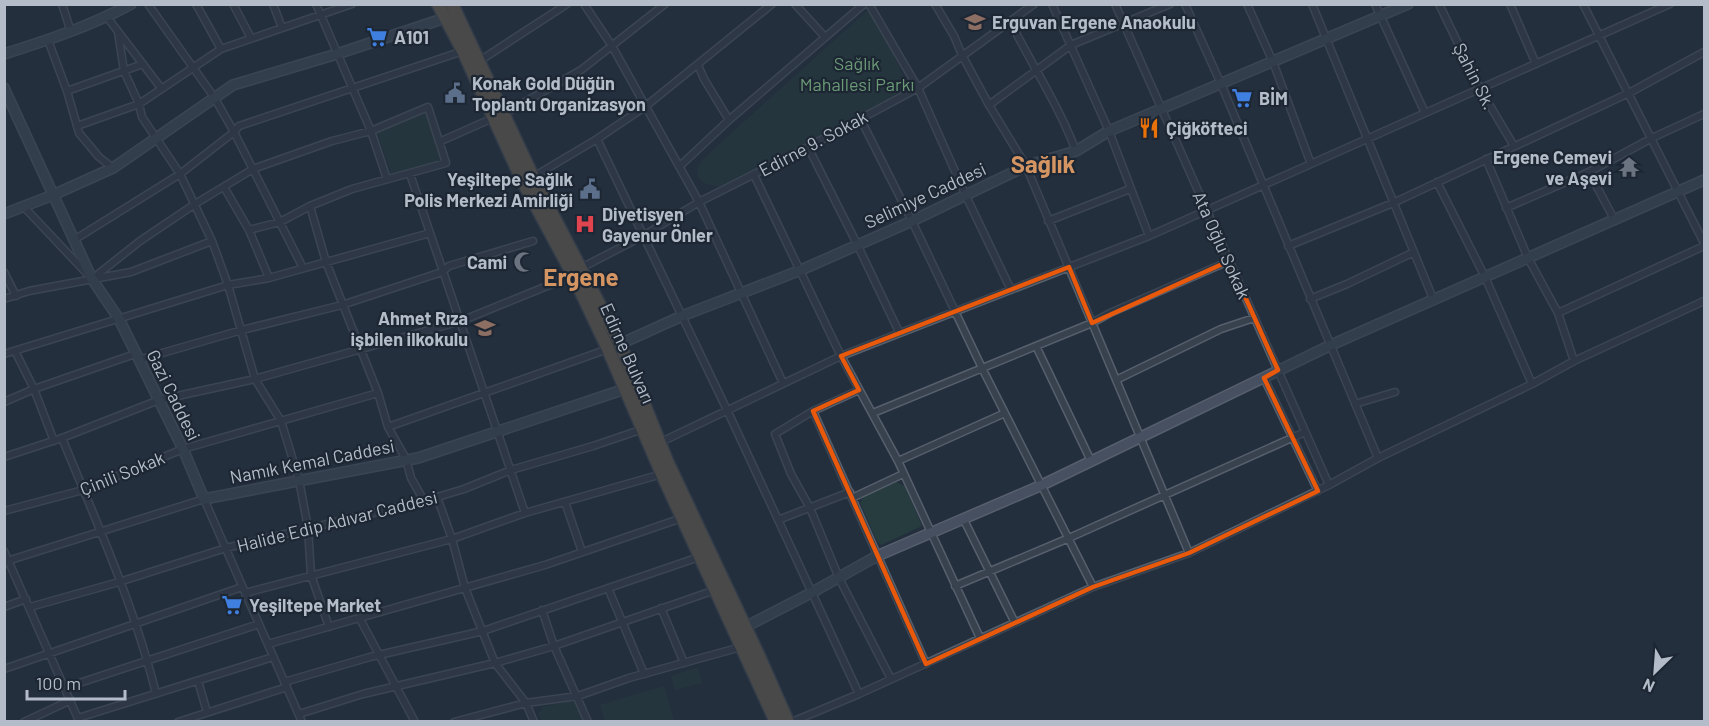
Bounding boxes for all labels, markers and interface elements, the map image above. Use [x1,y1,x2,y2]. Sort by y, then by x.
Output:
school or university icon: Erguvan Ergene Anaokulu [963,10,987,34]
place label: Erguvan Ergene Anaokulu [992,11,1196,33]
supermarket icon: A101 [365,25,389,49]
place label: A101 [394,26,429,48]
street label: Şahin Sk. [1449,39,1501,113]
park label: Sağlık Mahallesi Parkı [800,52,914,95]
place label: Konak Gold Düğün Toplantı Organizasyon [472,72,646,115]
public building icon: Konak Gold Düğün Toplantı Organizasyon [443,81,467,105]
supermarket icon: BİM [1230,86,1254,110]
place label: BİM [1259,87,1288,109]
street label: Edirne 9. Sokak [755,105,871,181]
restaurant icon: Çiğköfteci [1137,116,1161,140]
place label: Çiğköfteci [1166,117,1248,139]
place label: Ergene Cemevi ve Aşevi [1493,146,1612,189]
district label: Sağlık [1011,149,1075,178]
temple icon: Ergene Cemevi ve Aşevi [1617,155,1641,179]
street label: Selimiye Caddesi [861,157,989,233]
place label: Yeşiltepe Sağlık Polis Merkezi Amirliği [404,168,573,211]
public building icon: Yeşiltepe Sağlık Polis Merkezi Amirliği [578,177,602,201]
street label: Ata Oğlu Sokak [1188,188,1256,302]
place label: Diyetisyen Gayenur Önler [602,203,713,246]
hospital icon: Diyetisyen Gayenur Önler [573,212,597,236]
mosque icon: Cami [512,250,536,274]
place label: Cami [467,251,507,273]
district label: Ergene [543,262,619,291]
street label: Edirne Bulvarı [596,299,660,407]
place label: Ahmet Rıza işbilen ilkokulu [350,307,468,350]
school or university icon: Ahmet Rıza işbilen ilkokulu [473,316,497,340]
street label: Gazi Caddesi [142,346,206,444]
street label: Namık Kemal Caddesi [228,434,396,488]
street label: Çinili Sokak [76,446,168,500]
street label: Halide Edip Adıvar Caddesi [234,485,440,557]
supermarket icon: Yeşiltepe Market [220,593,244,617]
place label: Yeşiltepe Market [249,594,381,616]
north arrow [1625,642,1685,702]
scale bar [27,663,124,701]
text: 100 m [36,672,81,694]
text: N [1640,675,1657,697]

